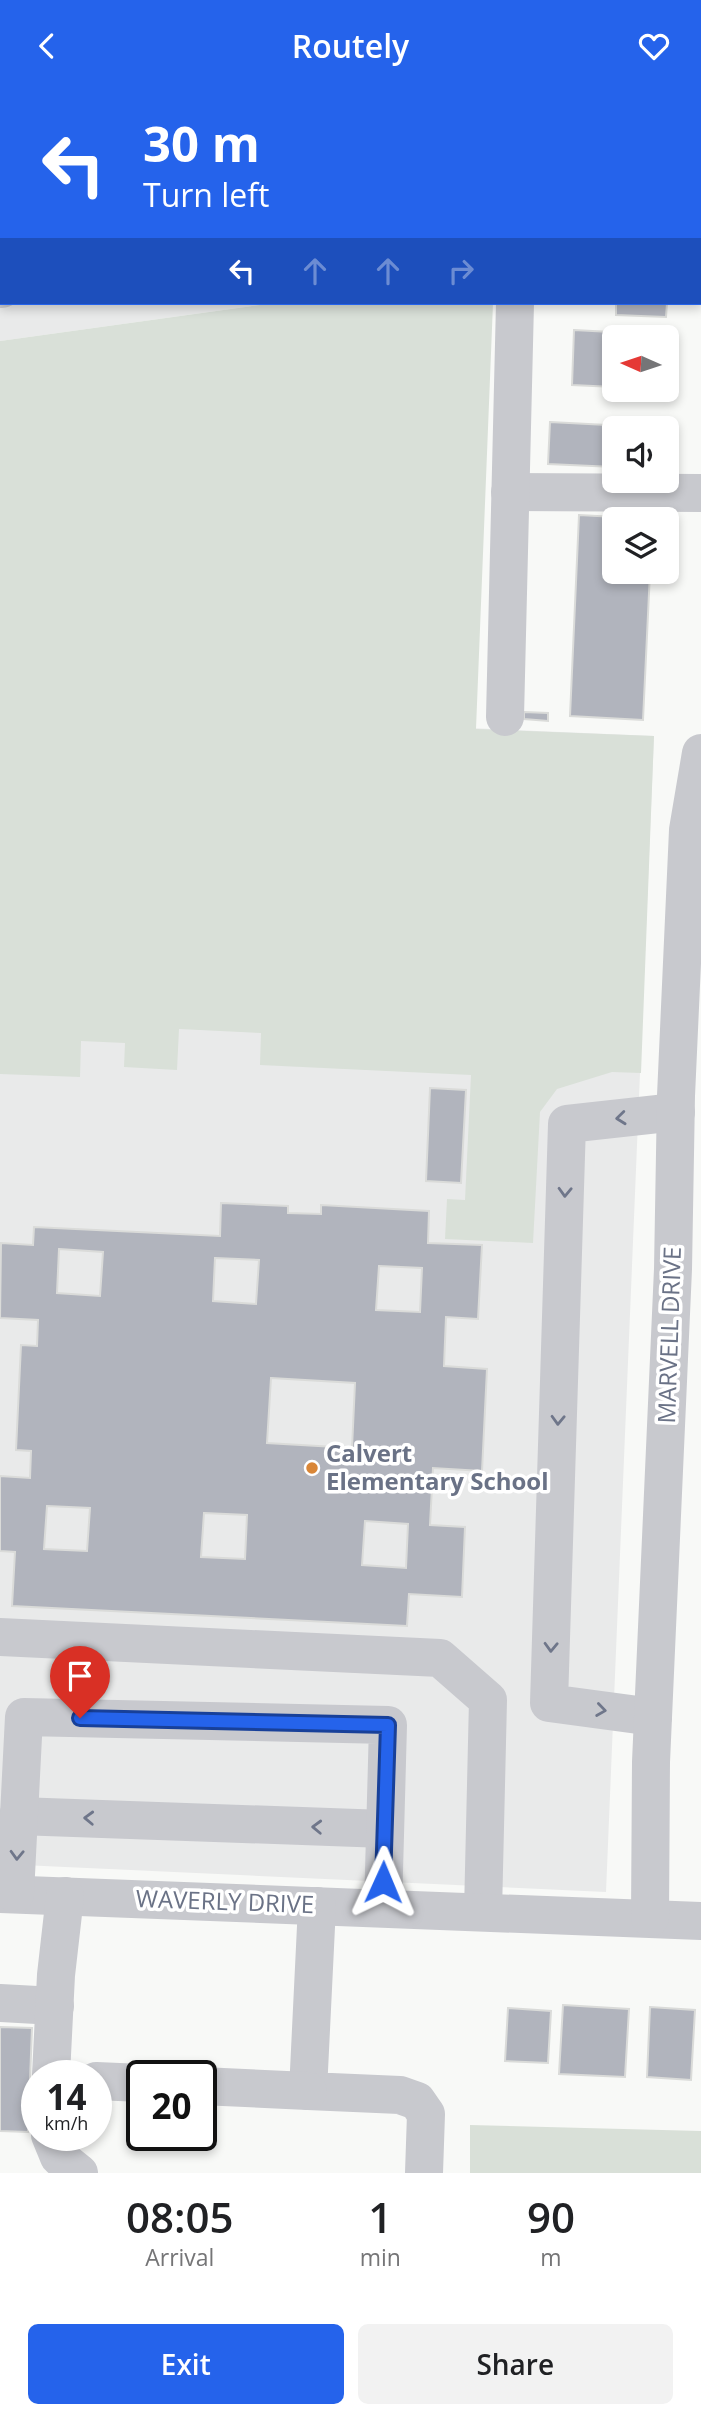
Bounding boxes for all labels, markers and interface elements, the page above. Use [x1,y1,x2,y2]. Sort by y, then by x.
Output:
text: Routely [292,24,409,67]
icon: back [28,27,66,65]
icon: heart [635,27,673,65]
text: 30 m [143,110,260,176]
icon: left [28,119,119,210]
text: Turn left [143,173,269,216]
icon: left [223,252,261,290]
icon: ahead [296,252,334,290]
icon: ahead [369,252,407,290]
icon: right [442,252,480,290]
north arrow [602,325,679,403]
map controls [602,325,679,584]
button: sound [602,416,679,493]
button: layers [602,507,679,584]
one-way arrow [616,1111,627,1126]
one-way arrow [557,1188,573,1198]
street label: MARVELL DRIVE [649,1246,688,1424]
one-way arrow [550,1415,566,1426]
place label: Calvert Elementary School [326,1436,549,1497]
marker: Calvert Elementary School [304,1460,320,1476]
one-way arrow [543,1642,559,1653]
pin [50,1646,110,1718]
icon: arrive [61,1657,99,1695]
one-way arrow [595,1702,607,1717]
one-way arrow [83,1811,94,1826]
one-way arrow [311,1819,322,1834]
position arrow [346,1845,420,1919]
one-way arrow [10,1850,25,1861]
street label: WAVERLY DRIVE [135,1881,315,1920]
speed limit sign: 20 [126,2060,217,2151]
text: 14 [46,2073,87,2120]
text: km/h [45,2111,88,2135]
text: 08:05 [126,2188,234,2245]
text: 1 [368,2188,392,2245]
text: 90 [527,2188,575,2245]
text: Arrival [145,2241,214,2273]
text: min [360,2241,401,2273]
text: m [540,2241,562,2273]
button: Exit [28,2324,344,2404]
button: Share [358,2324,673,2404]

